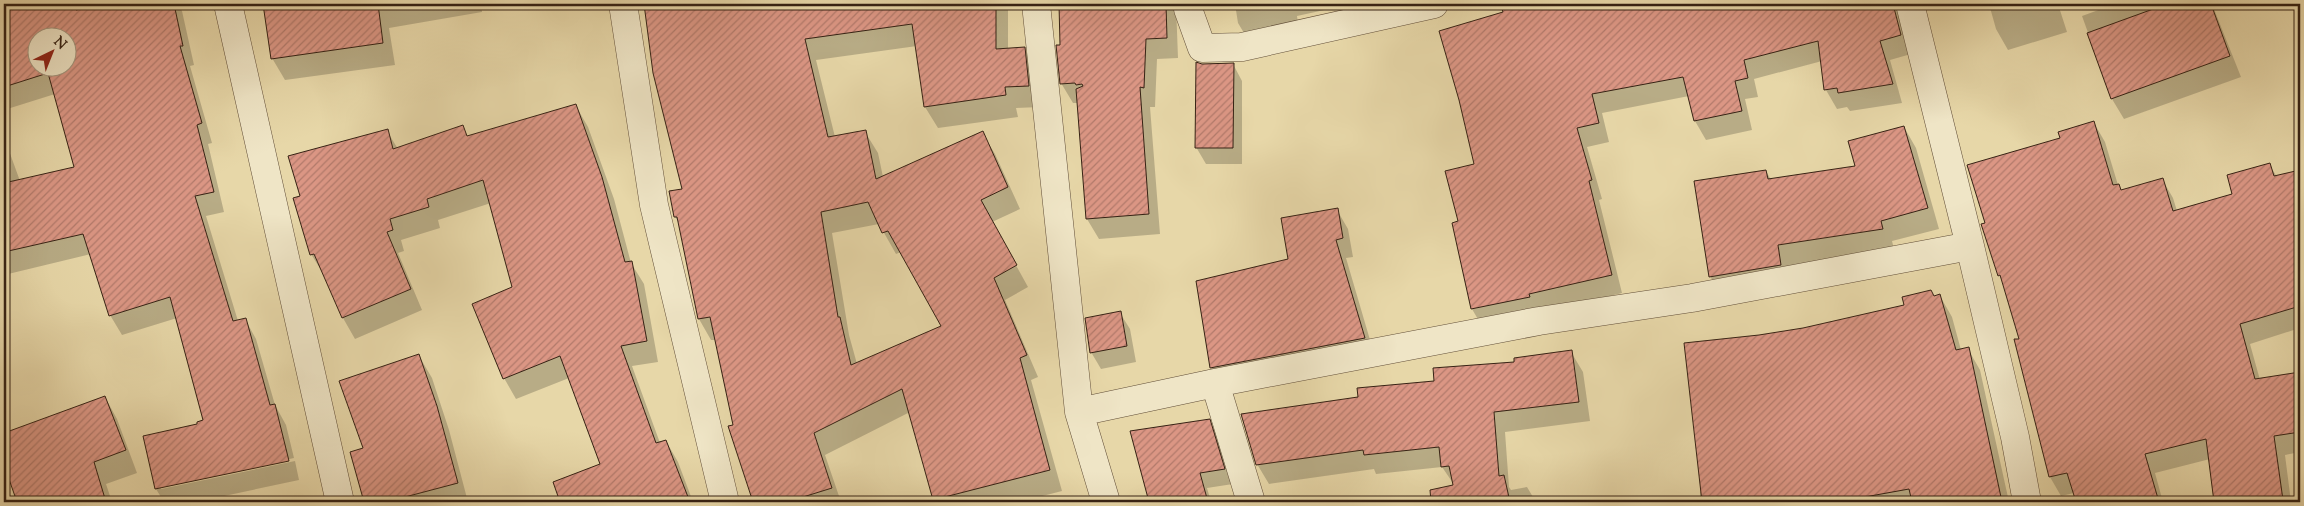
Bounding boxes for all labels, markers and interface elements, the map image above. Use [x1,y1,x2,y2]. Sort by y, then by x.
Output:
north arrow [28,28,78,78]
text: N [49,33,70,55]

